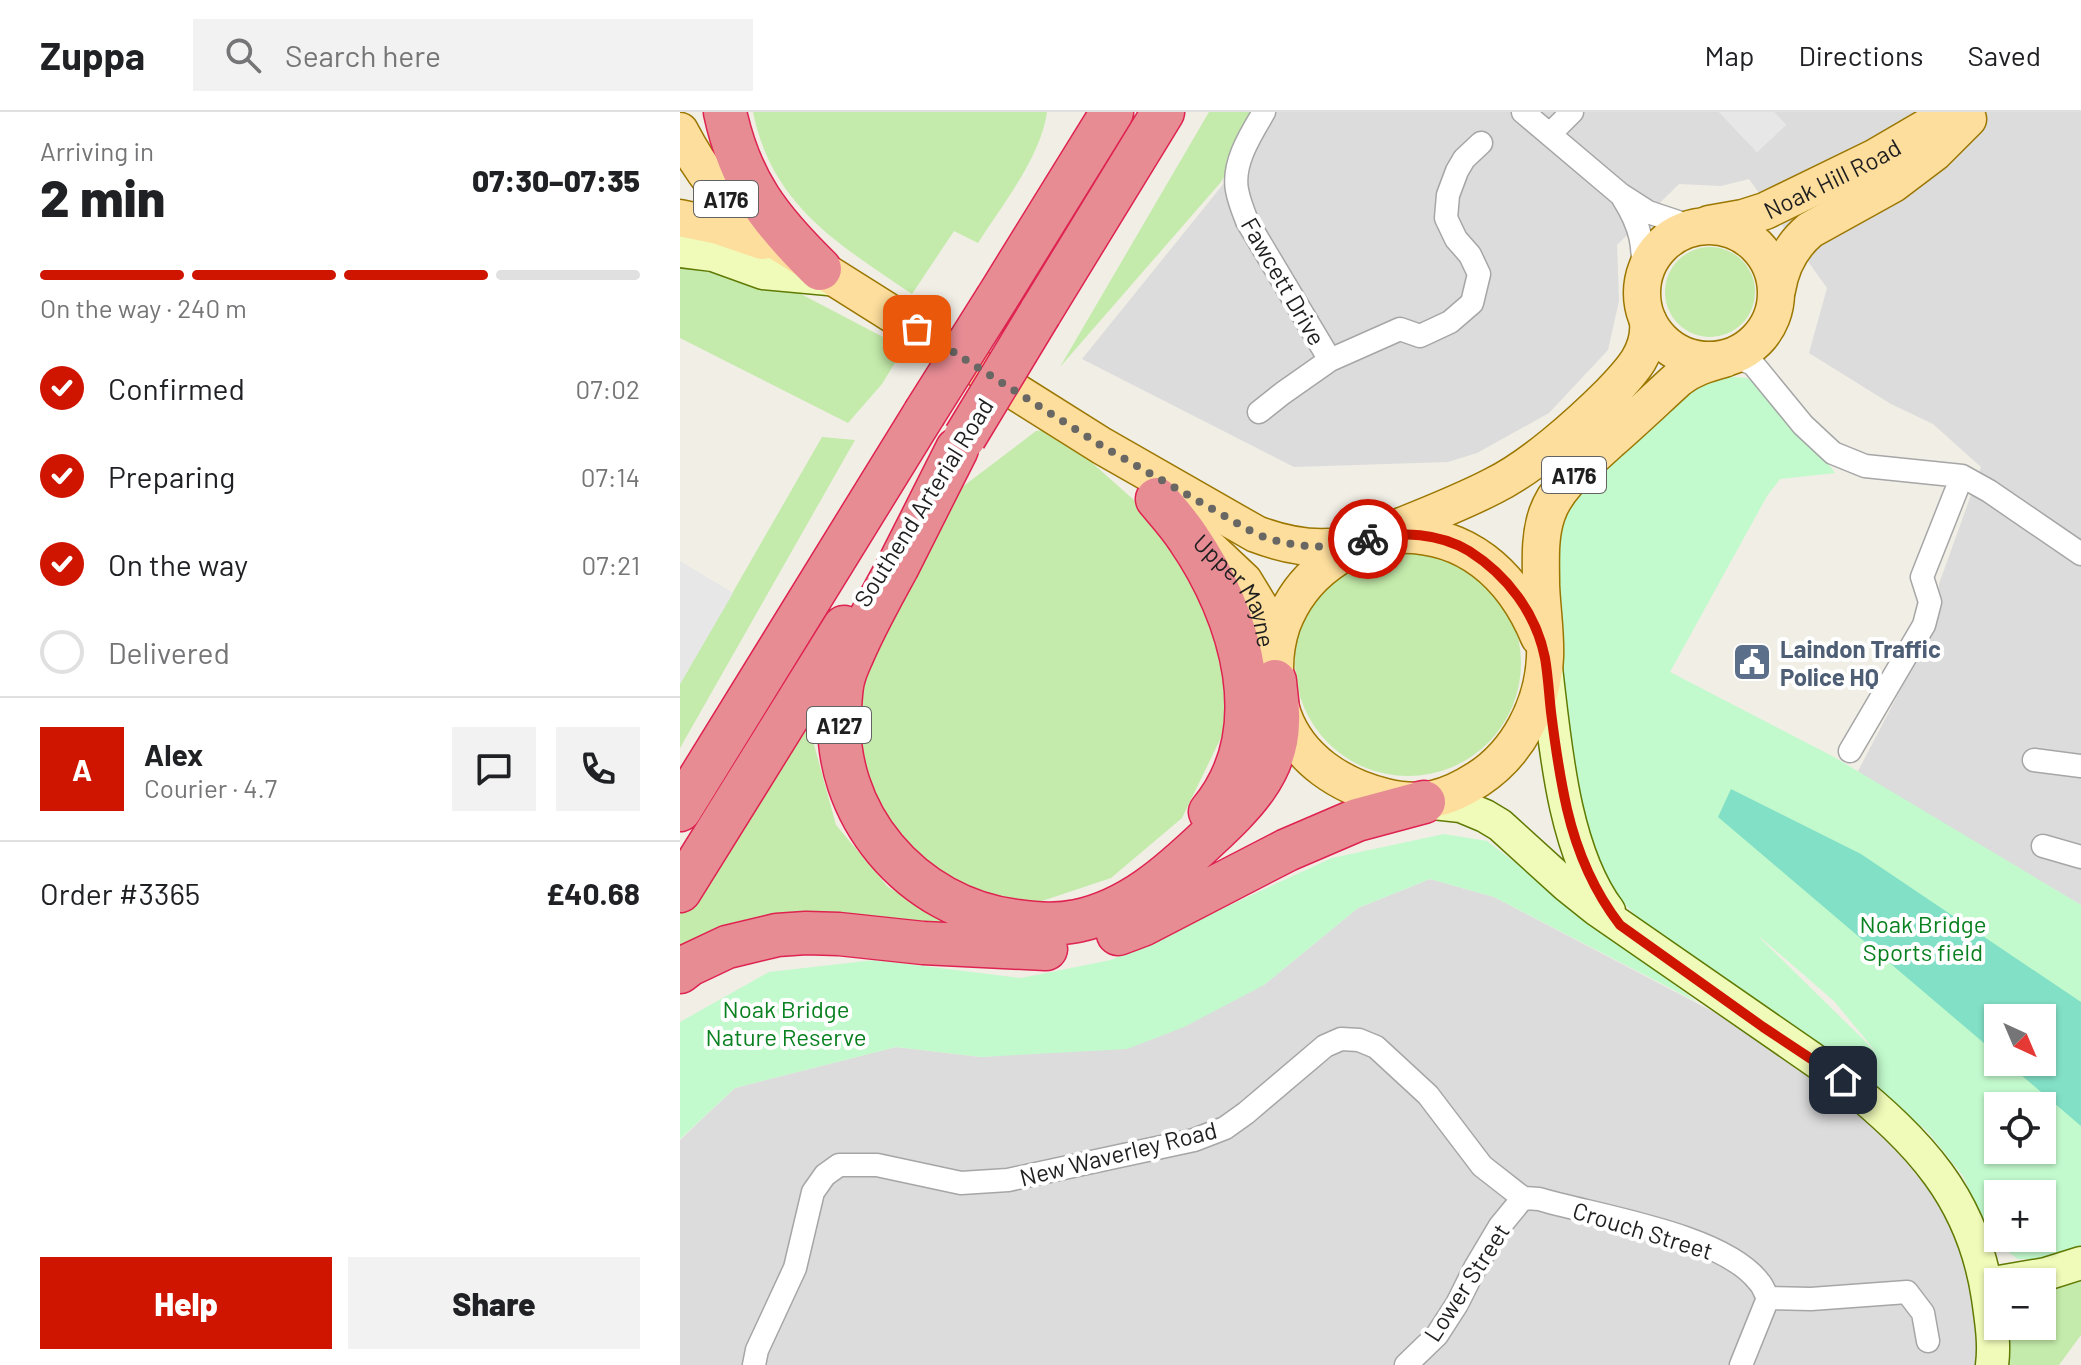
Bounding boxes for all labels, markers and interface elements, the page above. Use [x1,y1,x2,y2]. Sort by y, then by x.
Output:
search box [193,19,753,91]
text: Zuppa [40,32,145,78]
icon: search [221,33,265,77]
text: Search here [285,37,441,73]
text: Map [1705,38,1754,72]
text: Directions [1798,38,1924,72]
text: Saved [1968,38,2041,72]
street label: Noak Hill Road [1758,131,1905,224]
text: Arriving in [40,135,154,166]
text: 07:30–07:35 [472,162,640,198]
text: 2 min [40,165,165,227]
road number: A176 [694,181,758,217]
street label: Fawcett Drive [1236,212,1332,350]
text: On the way · 240 m [40,292,247,323]
pin [883,295,951,363]
icon: bag [895,307,939,351]
icon: check [40,366,84,410]
text: Confirmed [108,370,245,406]
text: 07:02 [576,373,640,404]
street label: Southend Arterial Road [847,392,999,612]
icon: check [40,454,84,498]
road number: A176 [1542,457,1606,493]
text: Preparing [108,458,235,494]
text: 07:14 [581,461,640,492]
courier [1328,499,1408,579]
icon: bike [1346,517,1390,561]
street label: Upper Mayne [1188,527,1282,649]
icon: check [40,542,84,586]
text: On the way [108,546,248,582]
text: 07:21 [582,549,640,580]
text: Delivered [108,634,230,670]
place label: Laindon Traffic Police HQ [1780,634,1941,691]
public building icon: Laindon Traffic Police HQ [1731,641,1773,683]
road number: A127 [807,707,871,743]
button: chat [452,727,536,811]
button: phone [556,727,640,811]
text: Alex [144,736,203,772]
text: A [72,751,92,787]
text: Courier · 4.7 [144,772,277,803]
text: Order #3365 [40,875,200,911]
text: £40.68 [546,875,640,911]
park label: Noak Bridge Sports field [1859,909,1987,966]
park label: Noak Bridge Nature Reserve [706,994,866,1051]
north arrow [1984,1004,2056,1076]
map controls [1984,1004,2056,1340]
pin [1809,1046,1877,1114]
icon: home [1821,1058,1865,1102]
button: locate [1984,1092,2056,1164]
street label: New Waverley Road [1016,1114,1220,1192]
button: + [1984,1180,2056,1252]
street label: Crouch Street [1569,1195,1717,1265]
street label: Lower Street [1417,1217,1515,1347]
button: Help [40,1257,332,1349]
button: Share [348,1257,640,1349]
button: − [1984,1268,2056,1340]

